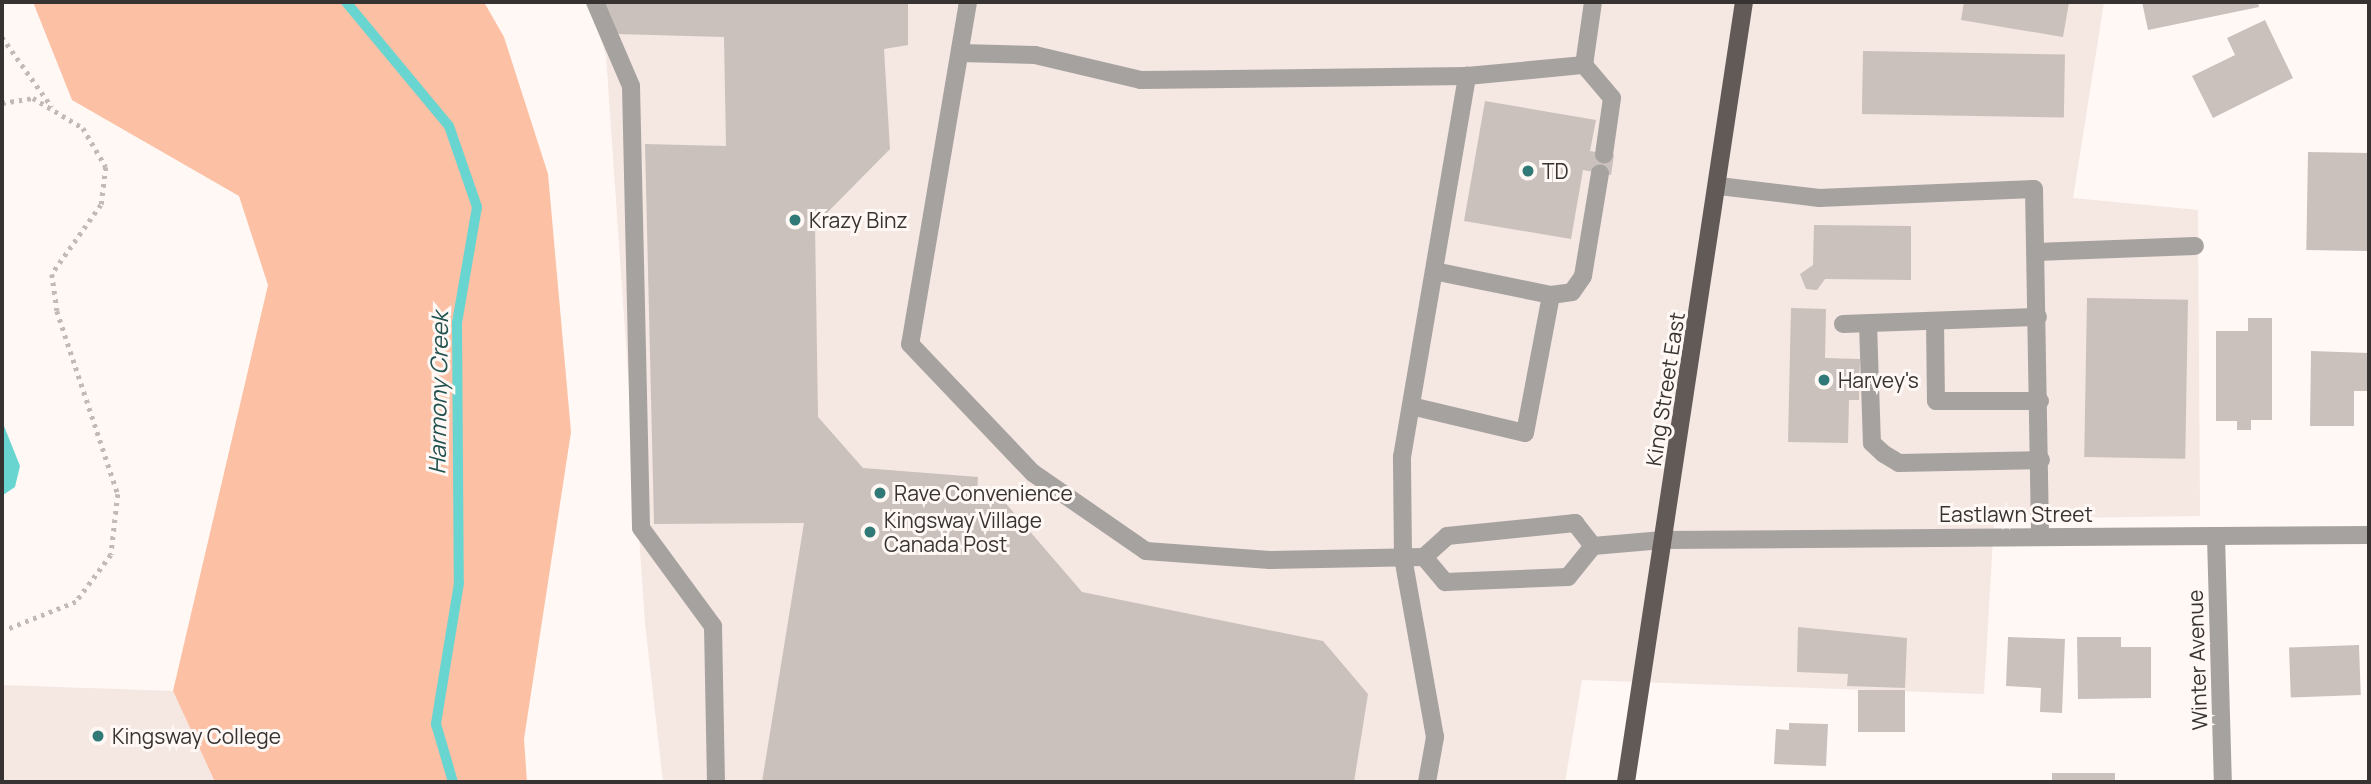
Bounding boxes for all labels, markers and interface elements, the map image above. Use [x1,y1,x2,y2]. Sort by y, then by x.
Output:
place label: TD [1542,158,1569,184]
marker: TD [1520,163,1536,179]
place label: Krazy Binz [809,207,908,233]
marker: Krazy Binz [787,212,803,228]
street label: King Street East [1640,310,1690,468]
water label: Harmony Creek [423,311,453,475]
place label: Harvey's [1838,367,1919,393]
marker: Harvey's [1816,372,1832,388]
place label: Rave Convenience [894,480,1073,506]
marker: Rave Convenience [872,485,888,501]
street label: Eastlawn Street [1939,501,2093,527]
place label: Kingsway Village Canada Post [884,507,1042,557]
marker: Kingsway Village Canada Post [862,524,878,540]
street label: Winter Avenue [2182,589,2212,731]
place label: Kingsway College [112,723,281,749]
marker: Kingsway College [90,728,106,744]

